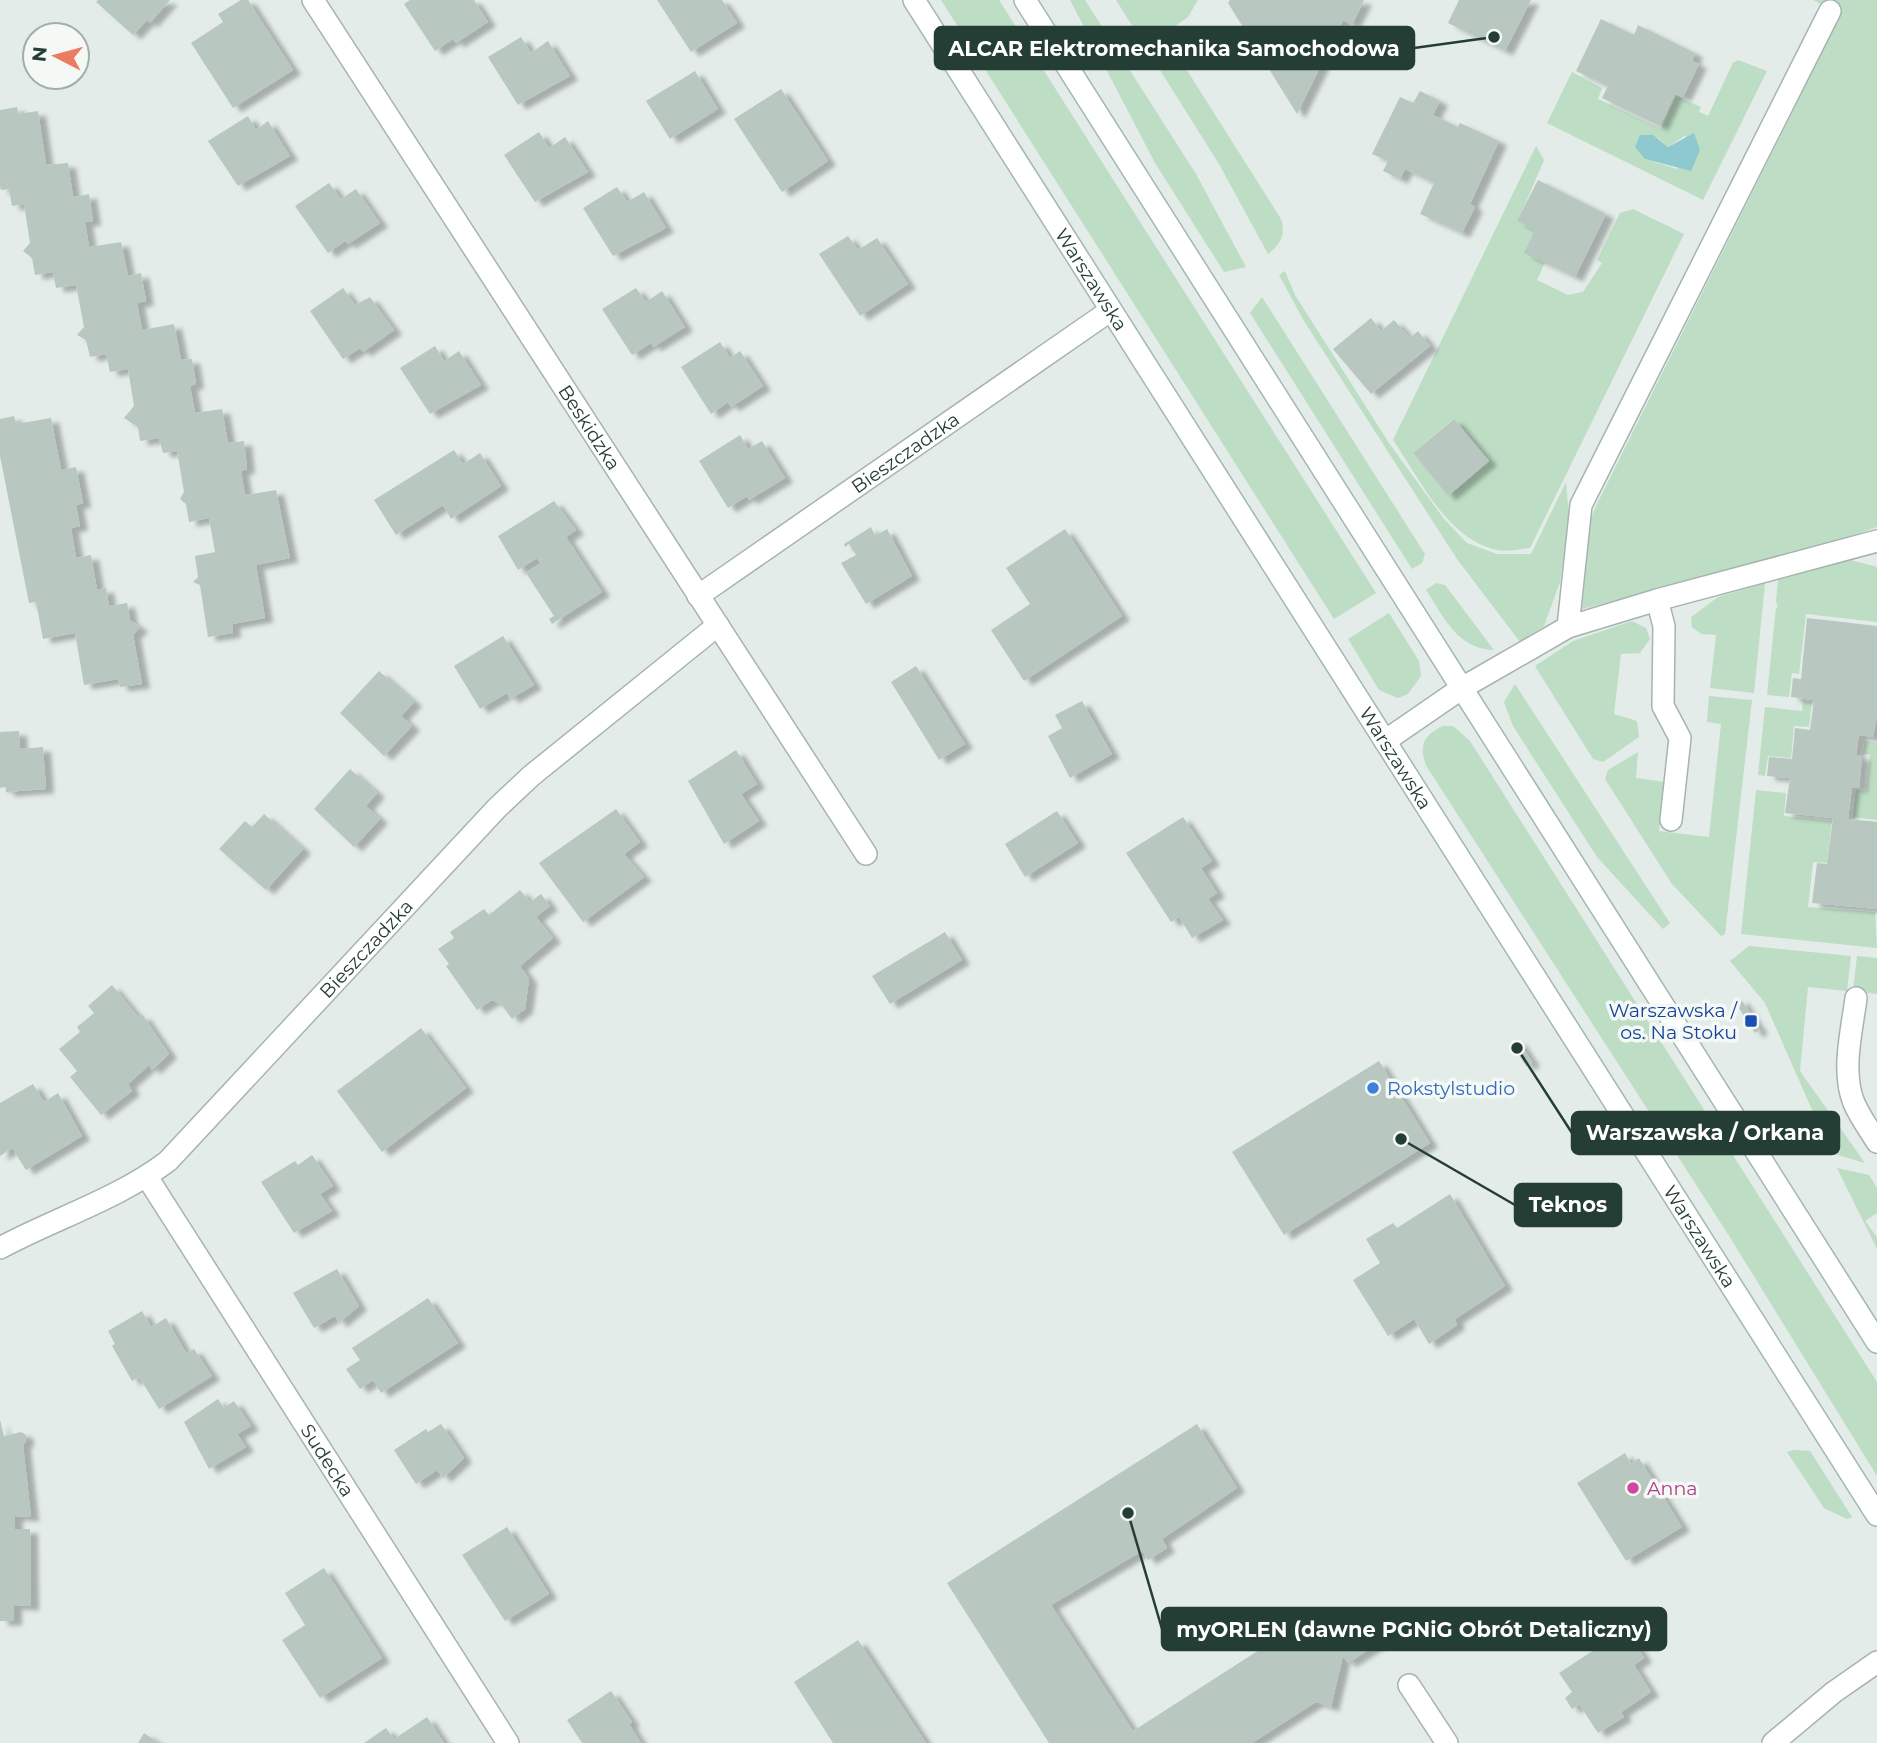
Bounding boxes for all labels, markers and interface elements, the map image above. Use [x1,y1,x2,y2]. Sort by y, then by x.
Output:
north arrow [21,21,91,91]
callout: ALCAR Elektromechanika Samochodowa [935,27,1414,69]
text: ALCAR Elektromechanika Samochodowa [947,36,1400,61]
text: N [27,45,52,63]
street label: Warszawska [1050,224,1132,335]
street label: Beskidzka [553,381,625,474]
street label: Bieszczadzka [847,408,964,498]
street label: Warszawska [1354,703,1436,814]
street label: Bieszczadzka [315,895,418,1003]
place label: Warszawska / os. Na Stoku [1609,999,1739,1044]
marker: Warszawska / os. Na Stoku [1743,1013,1759,1029]
place label: Rokstylstudio [1387,1077,1515,1100]
marker: Rokstylstudio [1365,1080,1381,1096]
callout: Warszawska / Orkana [1572,1112,1839,1154]
text: Warszawska / Orkana [1586,1120,1824,1145]
street label: Warszawska [1658,1181,1741,1292]
callout: Teknos [1515,1184,1621,1226]
text: Teknos [1529,1192,1607,1217]
street label: Sudecka [296,1420,359,1501]
place label: Anna [1647,1477,1698,1500]
marker: Anna [1625,1480,1641,1496]
callout: myORLEN (dawne PGNiG Obrót Detaliczny) [1162,1608,1666,1650]
text: myORLEN (dawne PGNiG Obrót Detaliczny) [1176,1617,1652,1642]

